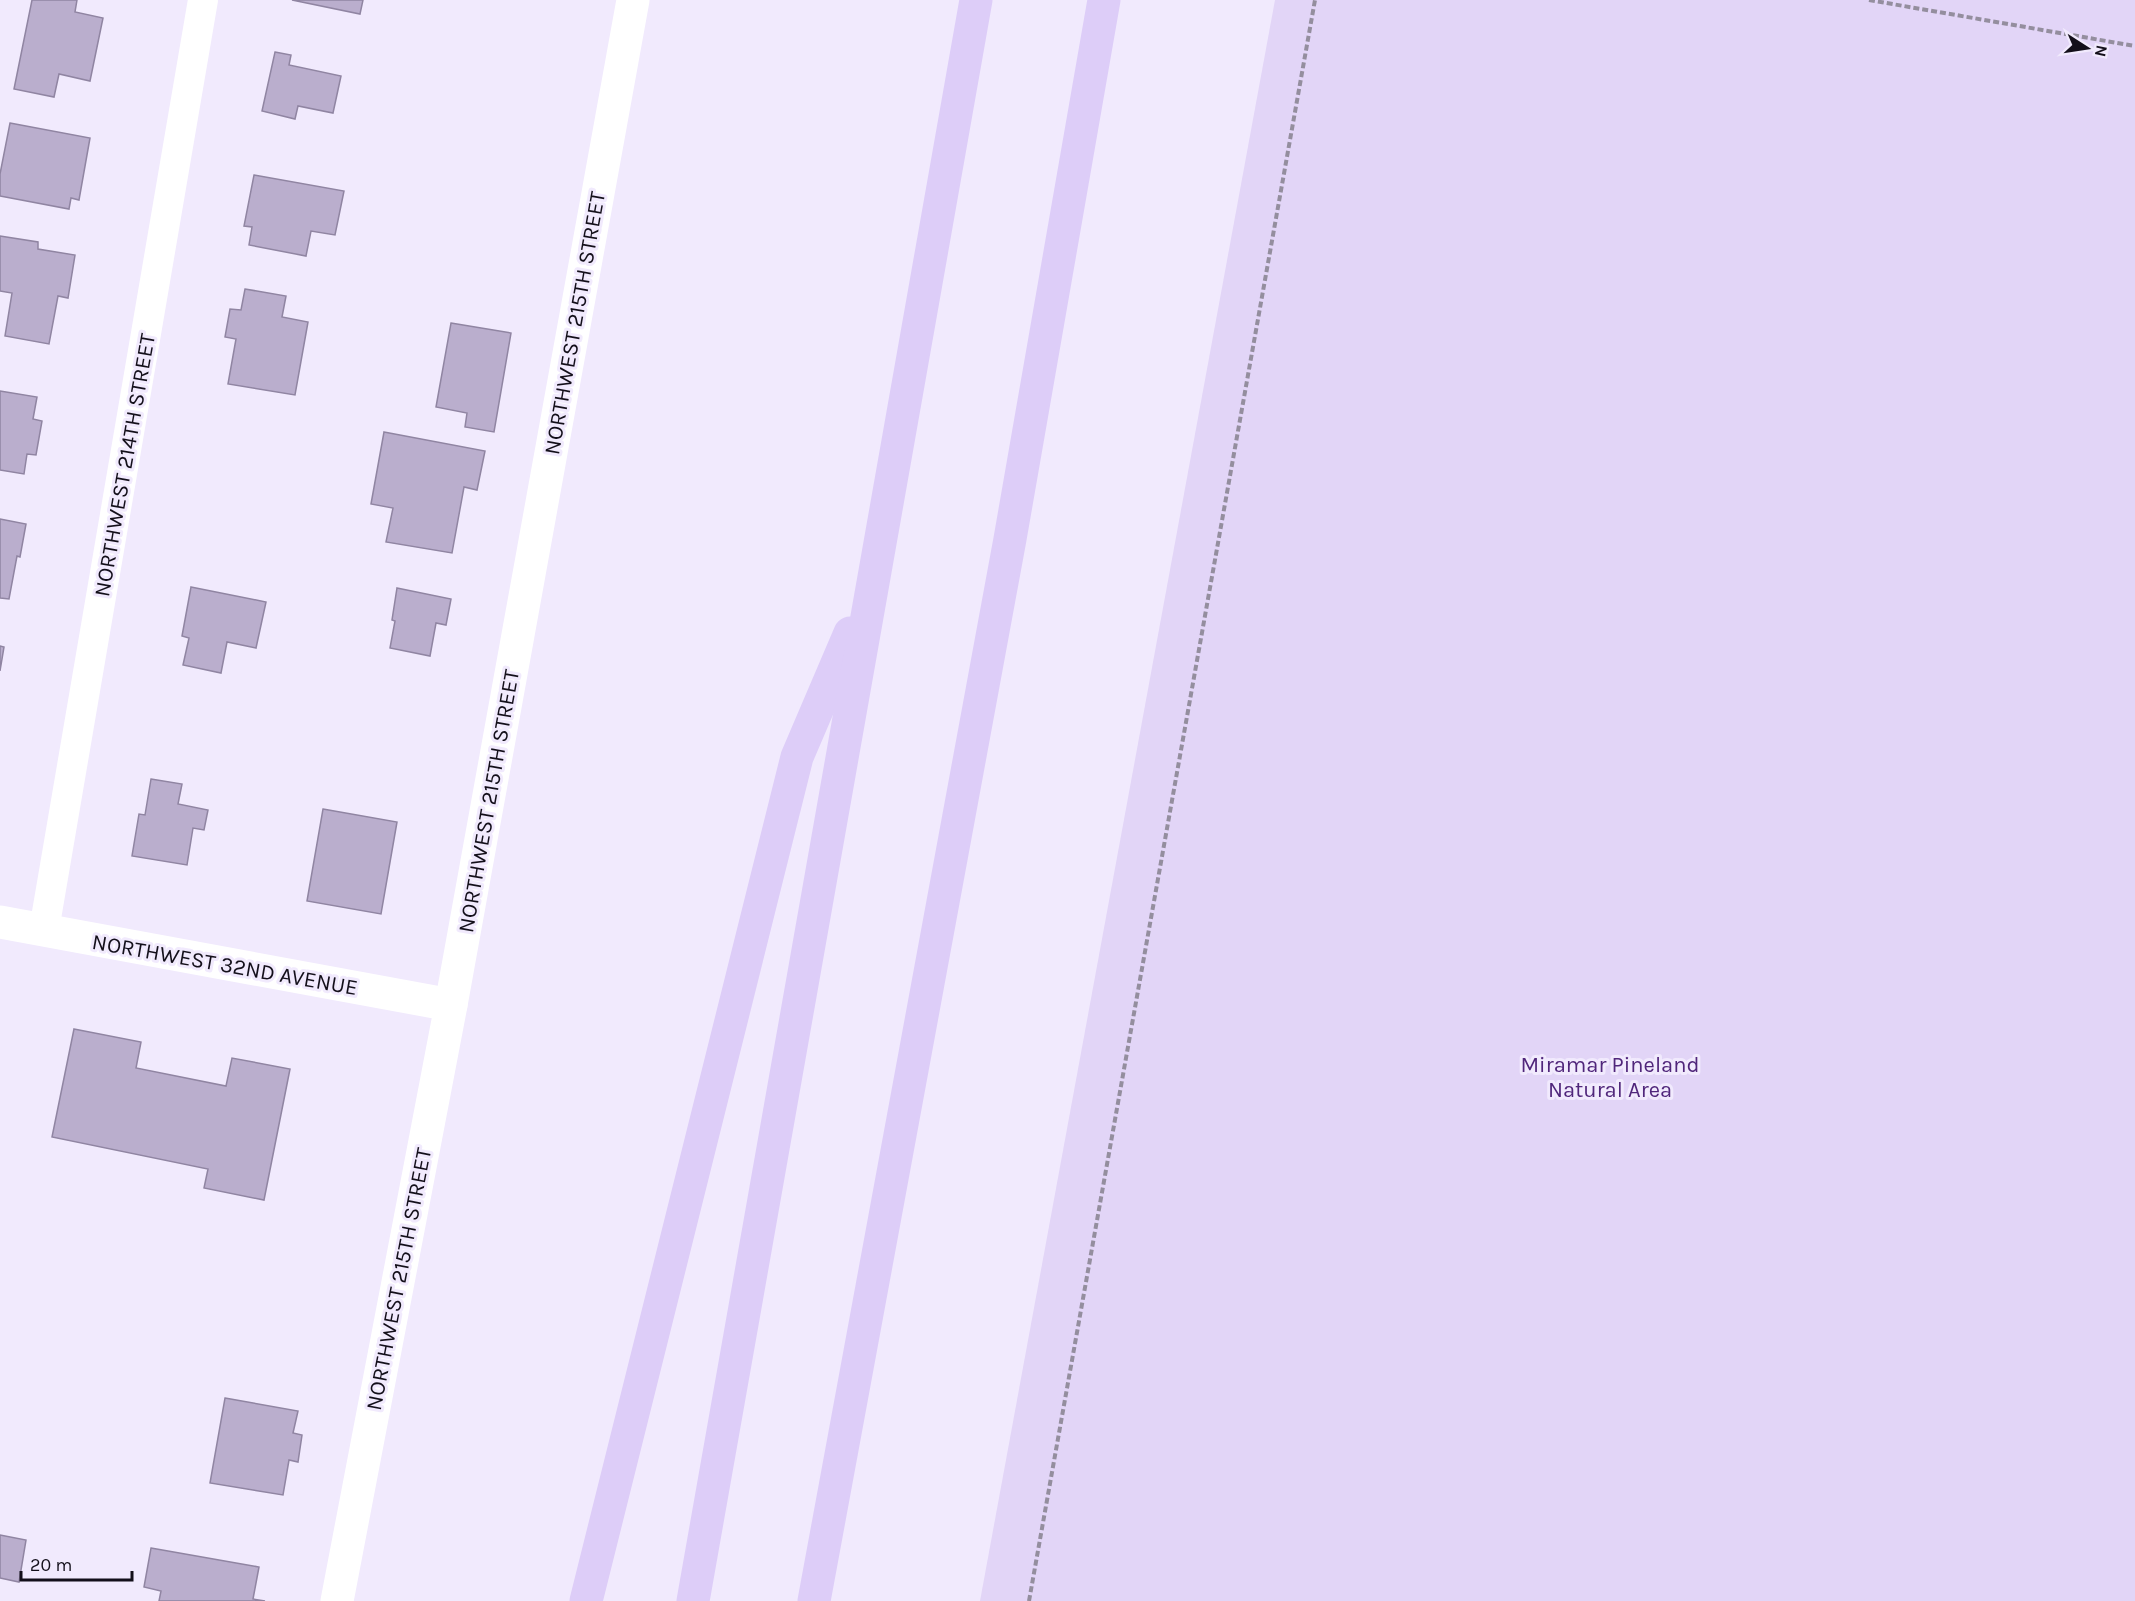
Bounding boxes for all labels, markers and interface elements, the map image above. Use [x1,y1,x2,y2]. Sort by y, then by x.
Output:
north arrow [2057,18,2117,78]
text: N [2091,43,2112,59]
street label: NORTHWEST 215TH STREET [539,189,611,457]
street label: NORTHWEST 214TH STREET [89,332,161,599]
street label: NORTHWEST 215TH STREET [453,667,525,935]
street label: NORTHWEST 32ND AVENUE [90,929,360,1001]
park label: Miramar Pineland Natural Area [1520,1052,1700,1103]
street label: NORTHWEST 215TH STREET [361,1146,437,1413]
scale bar [21,1544,132,1582]
text: 20 m [30,1554,72,1576]

